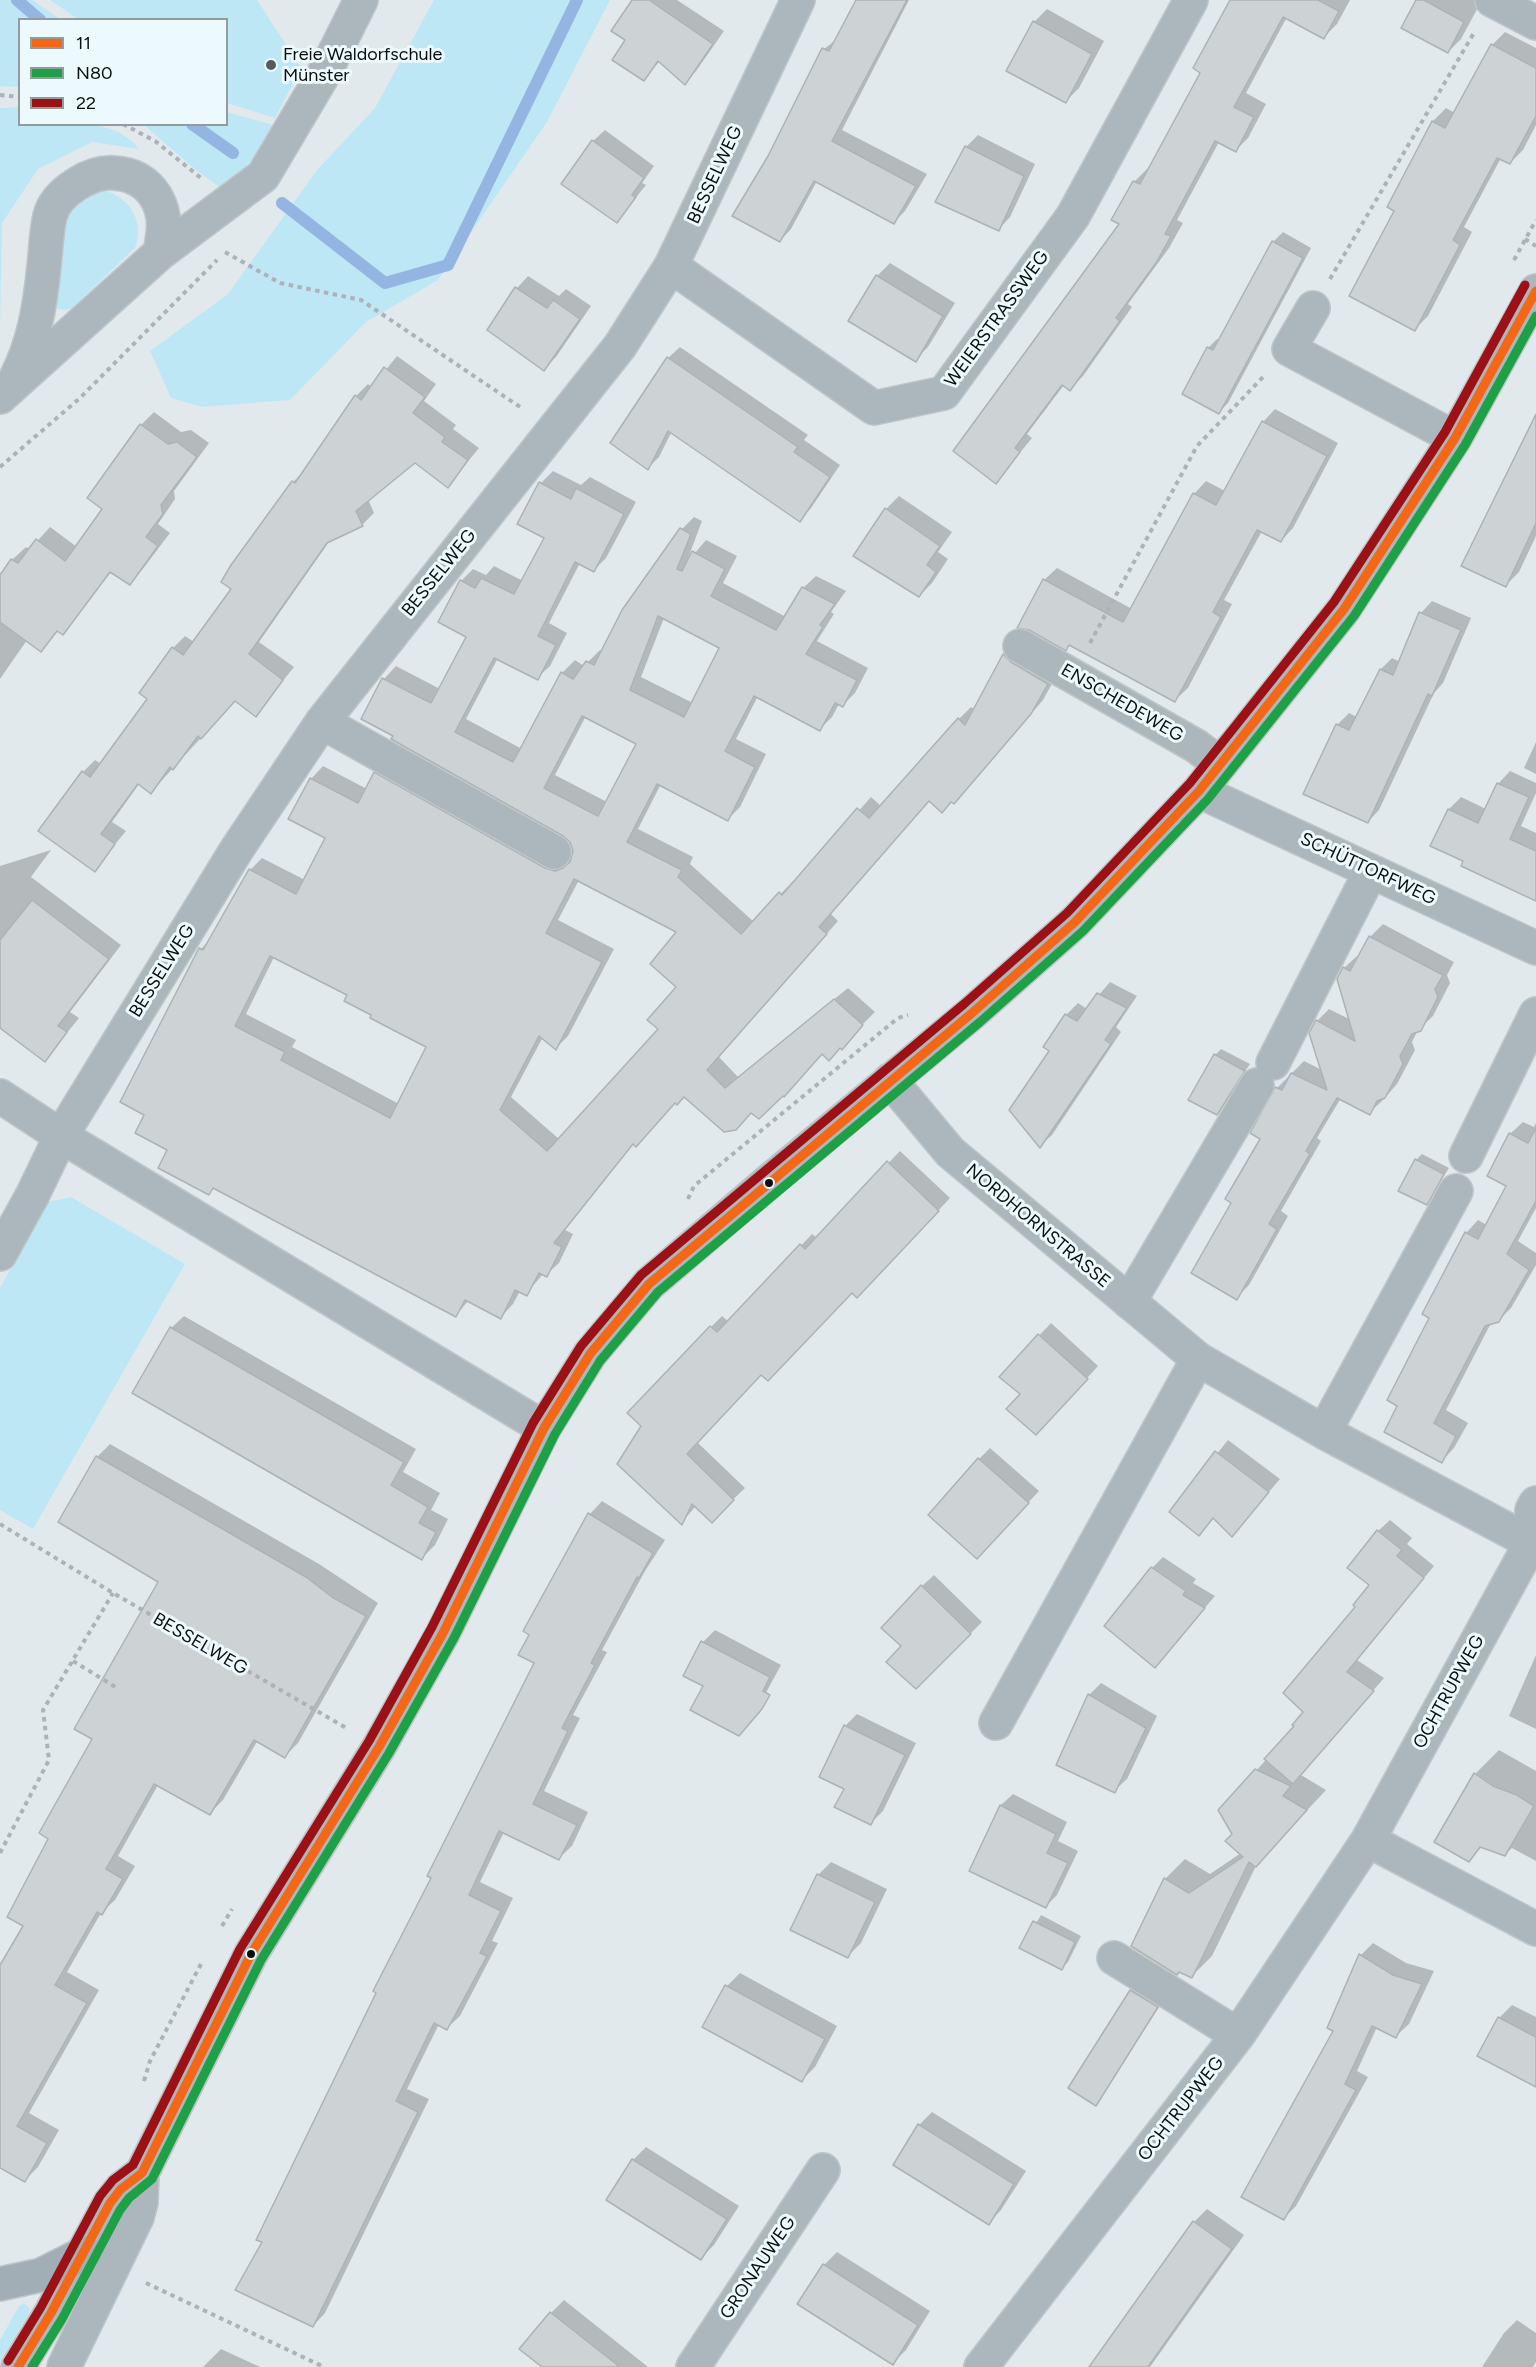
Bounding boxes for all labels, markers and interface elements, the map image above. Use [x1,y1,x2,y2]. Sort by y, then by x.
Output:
legend [18,18,228,126]
text: 11 [76,32,91,54]
place label: Freie Waldorfschule Münster [283,44,442,86]
marker: Freie Waldorfschule Münster [264,58,278,72]
text: N80 [76,62,113,84]
text: 22 [76,92,96,114]
street label: BESSELWEG [683,123,747,227]
street label: WEIERSTRASSWEG [940,247,1054,391]
street label: BESSELWEG [397,525,481,621]
street label: ENSCHEDEWEG [1057,659,1187,747]
street label: SCHÜTTORFWEG [1297,828,1439,910]
street label: BESSELWEG [125,921,199,1021]
street label: NORDHORNSTRASSE [962,1159,1114,1293]
unlabelled marker [763,1177,775,1189]
street label: BESSELWEG [149,1608,251,1680]
street label: OCHTRUPWEG [1409,1631,1489,1753]
unlabelled marker [245,1948,257,1960]
street label: OCHTRUPWEG [1134,2053,1228,2165]
street label: GRONAUWEG [716,2213,800,2323]

